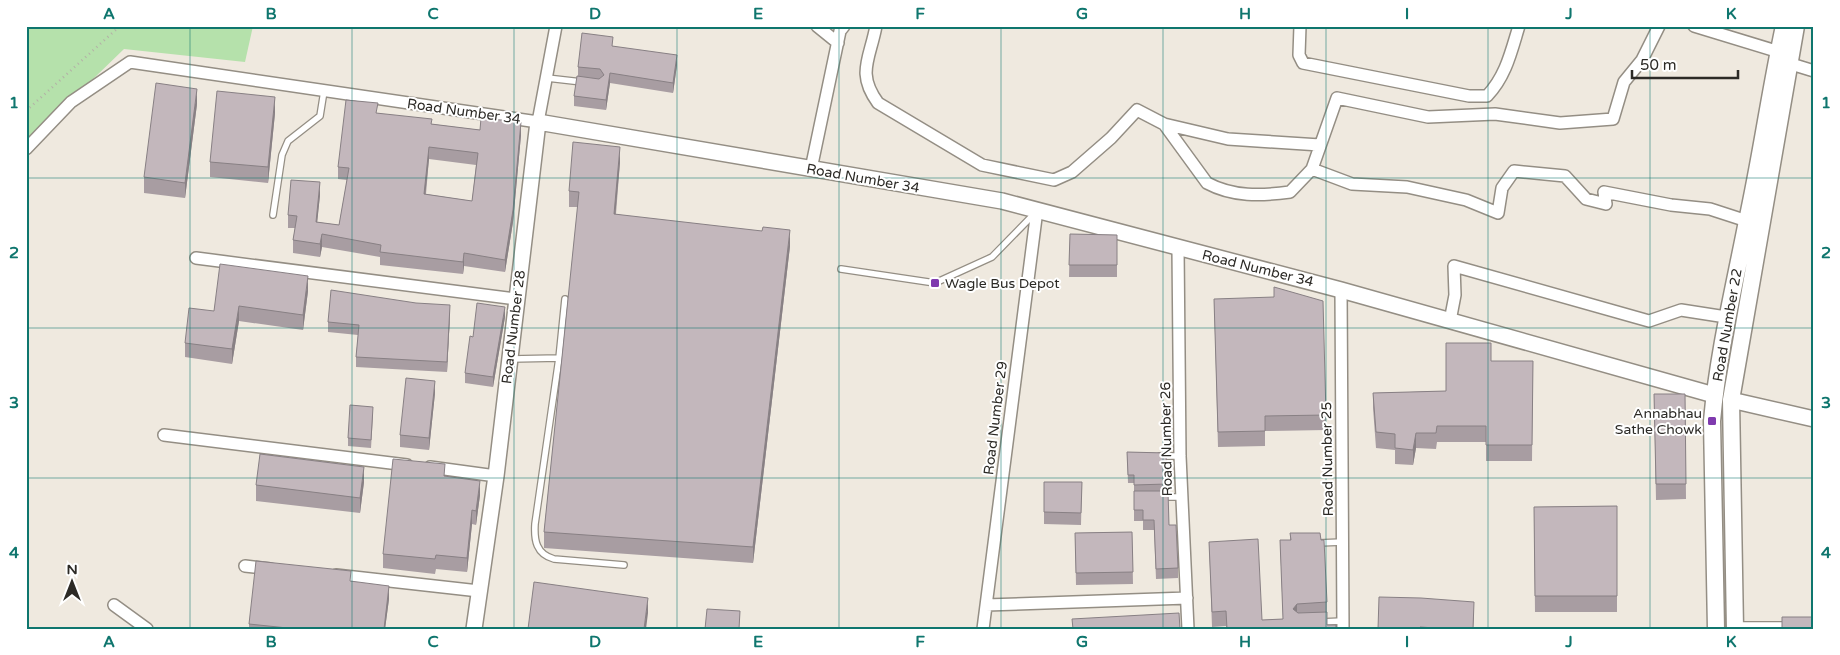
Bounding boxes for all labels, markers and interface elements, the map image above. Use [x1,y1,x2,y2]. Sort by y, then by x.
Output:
text: A [103,4,115,24]
text: B [265,4,277,24]
text: C [427,4,439,24]
text: D [589,4,601,24]
text: E [753,4,763,24]
text: F [915,4,925,24]
text: G [1076,4,1088,24]
text: H [1239,4,1251,24]
text: I [1405,4,1409,24]
text: J [1564,4,1573,24]
text: K [1726,4,1737,24]
scale bar [1632,48,1739,80]
text: 50 m [1640,56,1677,74]
text: 1 [9,93,19,113]
text: 1 [1821,93,1831,113]
street label: Road Number 34 [406,95,522,128]
street label: Road Number 34 [805,160,921,197]
text: 2 [9,243,19,263]
text: 2 [1821,243,1831,263]
street label: Road Number 34 [1200,246,1316,291]
street label: Road Number 22 [1709,267,1746,383]
street label: Road Number 28 [498,269,529,385]
place label: Wagle Bus Depot [945,275,1060,292]
marker: Wagle Bus Depot [929,277,941,289]
street label: Road Number 29 [980,360,1011,476]
street label: Road Number 26 [1157,381,1176,496]
text: 3 [9,393,19,413]
text: 3 [1821,393,1831,413]
street label: Road Number 25 [1318,402,1337,516]
place label: Annabhau Sathe Chowk [1615,405,1702,438]
marker: Annabhau Sathe Chowk [1706,415,1718,427]
text: 4 [9,543,19,563]
text: 4 [1821,543,1831,563]
north arrow [48,558,98,608]
text: N [66,561,78,578]
text: A [103,632,115,652]
text: B [265,632,277,652]
text: C [427,632,439,652]
text: D [589,632,601,652]
text: E [753,632,763,652]
text: F [915,632,925,652]
text: G [1076,632,1088,652]
text: H [1239,632,1251,652]
text: I [1405,632,1409,652]
text: J [1564,632,1573,652]
text: K [1726,632,1737,652]

